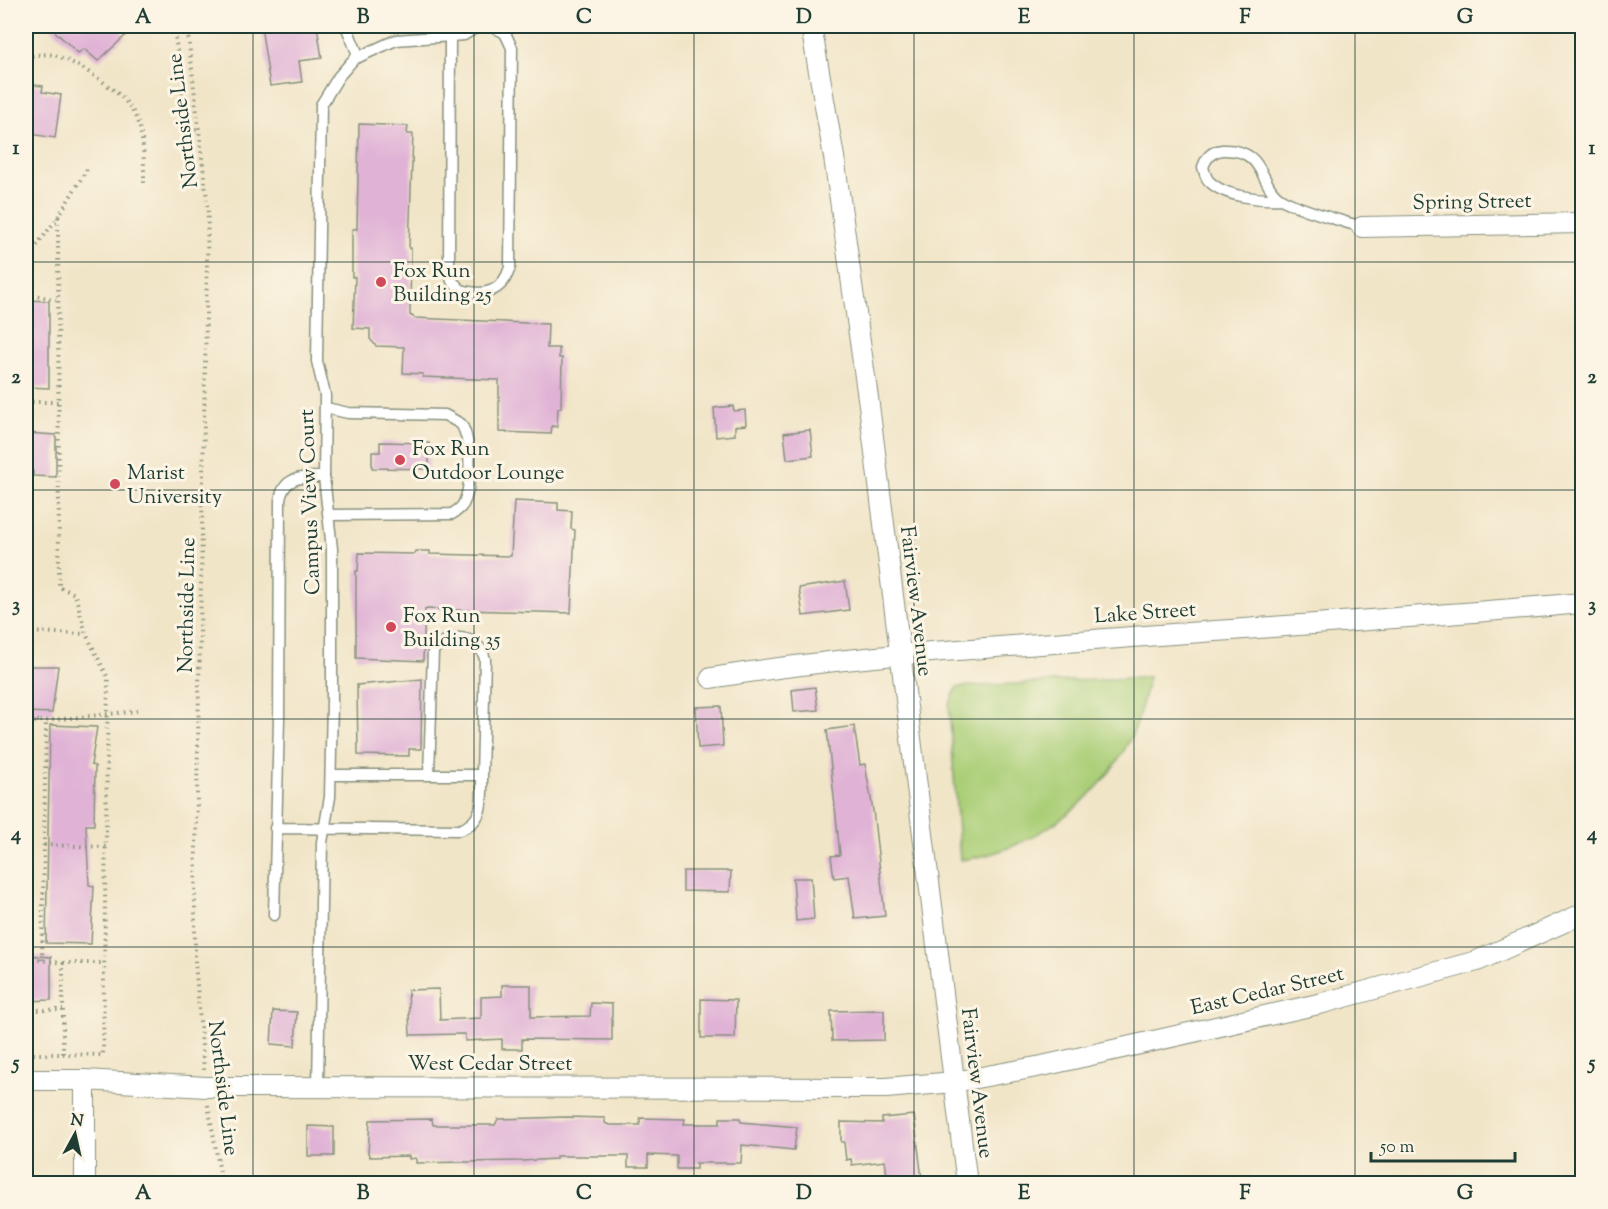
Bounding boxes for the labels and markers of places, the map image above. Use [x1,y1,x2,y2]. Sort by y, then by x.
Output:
place label: Fox Run Building 25 [393,257,492,311]
marker: Fox Run Building 25 [374,275,388,289]
place label: Fox Run Outdoor Lounge [412,435,565,489]
marker: Fox Run Outdoor Lounge [393,453,407,467]
place label: Marist University [127,459,223,513]
marker: Marist University [108,477,122,491]
place label: Fox Run Building 35 [403,602,500,656]
marker: Fox Run Building 35 [384,620,398,634]

